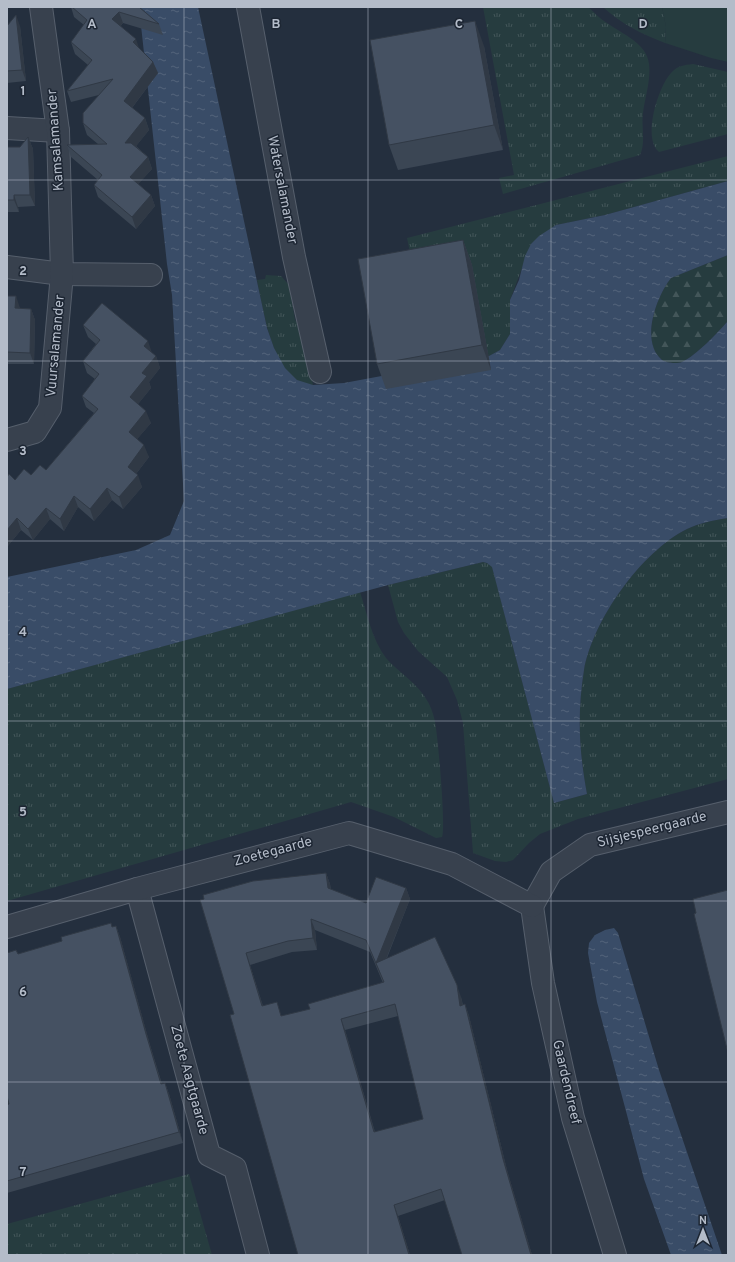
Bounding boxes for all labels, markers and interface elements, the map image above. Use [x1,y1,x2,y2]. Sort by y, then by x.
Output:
text: A [87,17,97,33]
text: B [272,17,281,33]
text: C [455,17,463,33]
text: D [638,17,648,33]
text: 1 [20,84,26,100]
street label: Kamsalamander [44,88,68,191]
street label: Watersalamander [263,134,301,246]
text: 2 [19,264,27,280]
street label: Vuursalamander [43,293,69,398]
text: 3 [19,444,27,460]
text: 4 [19,625,27,641]
text: 5 [19,805,27,821]
street label: Sijsjespeergaarde [596,808,708,852]
street label: Zoetegaarde [232,833,314,871]
text: 6 [19,985,27,1001]
street label: Zoete Aagtgaarde [166,1023,212,1137]
street label: Gaardendreef [548,1038,584,1126]
text: 7 [20,1165,27,1181]
north arrow [683,1210,723,1250]
text: N [699,1214,707,1228]

